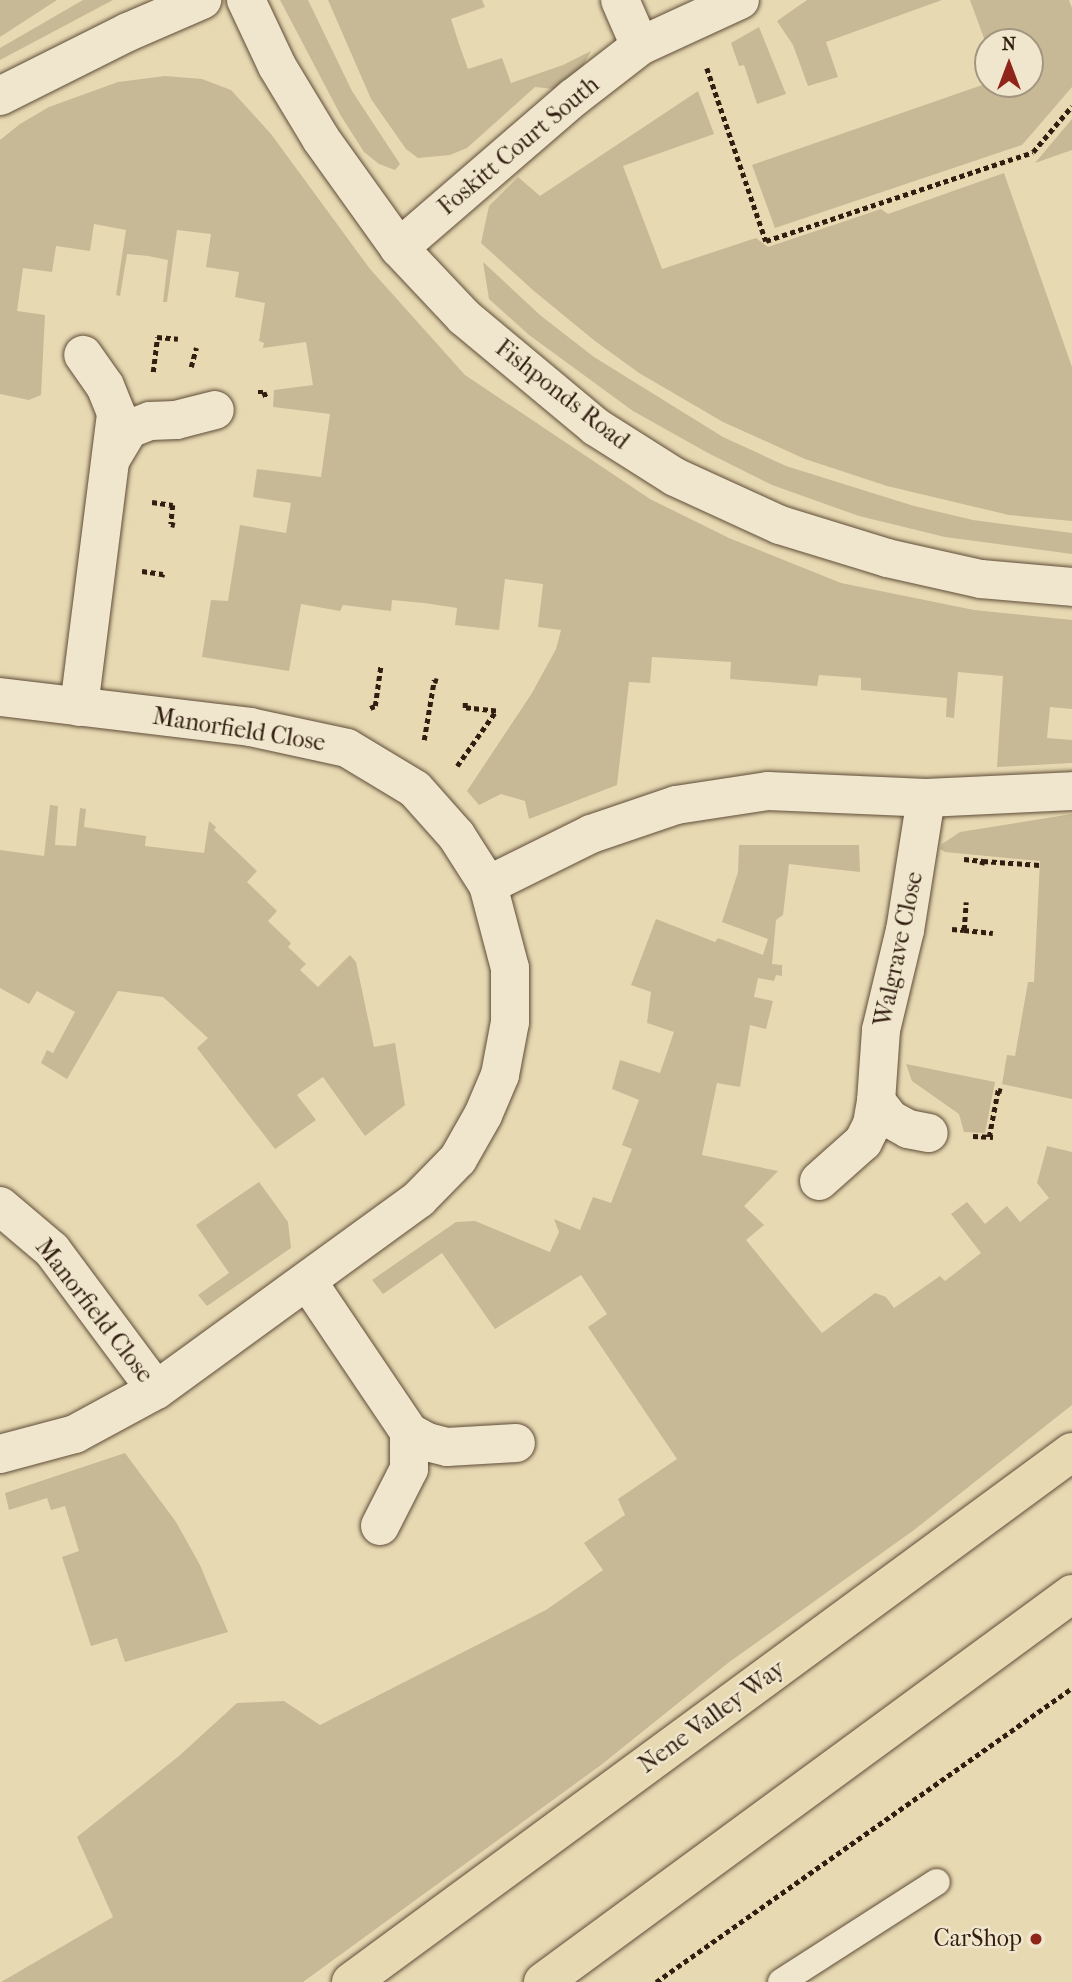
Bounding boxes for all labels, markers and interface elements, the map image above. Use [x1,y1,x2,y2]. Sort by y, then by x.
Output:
north arrow [974,28,1044,98]
text: N [1002,33,1016,55]
street label: Foskitt Court South [433,70,605,222]
street label: Fishponds Road [489,334,635,456]
street label: Manorfield Close [151,702,327,758]
street label: Walgrave Close [869,869,929,1029]
street label: Manorfield Close [29,1233,159,1389]
street label: Nene Valley Way [633,1654,791,1780]
place label: CarShop [934,1925,1022,1953]
marker: CarShop [1028,1931,1044,1947]

